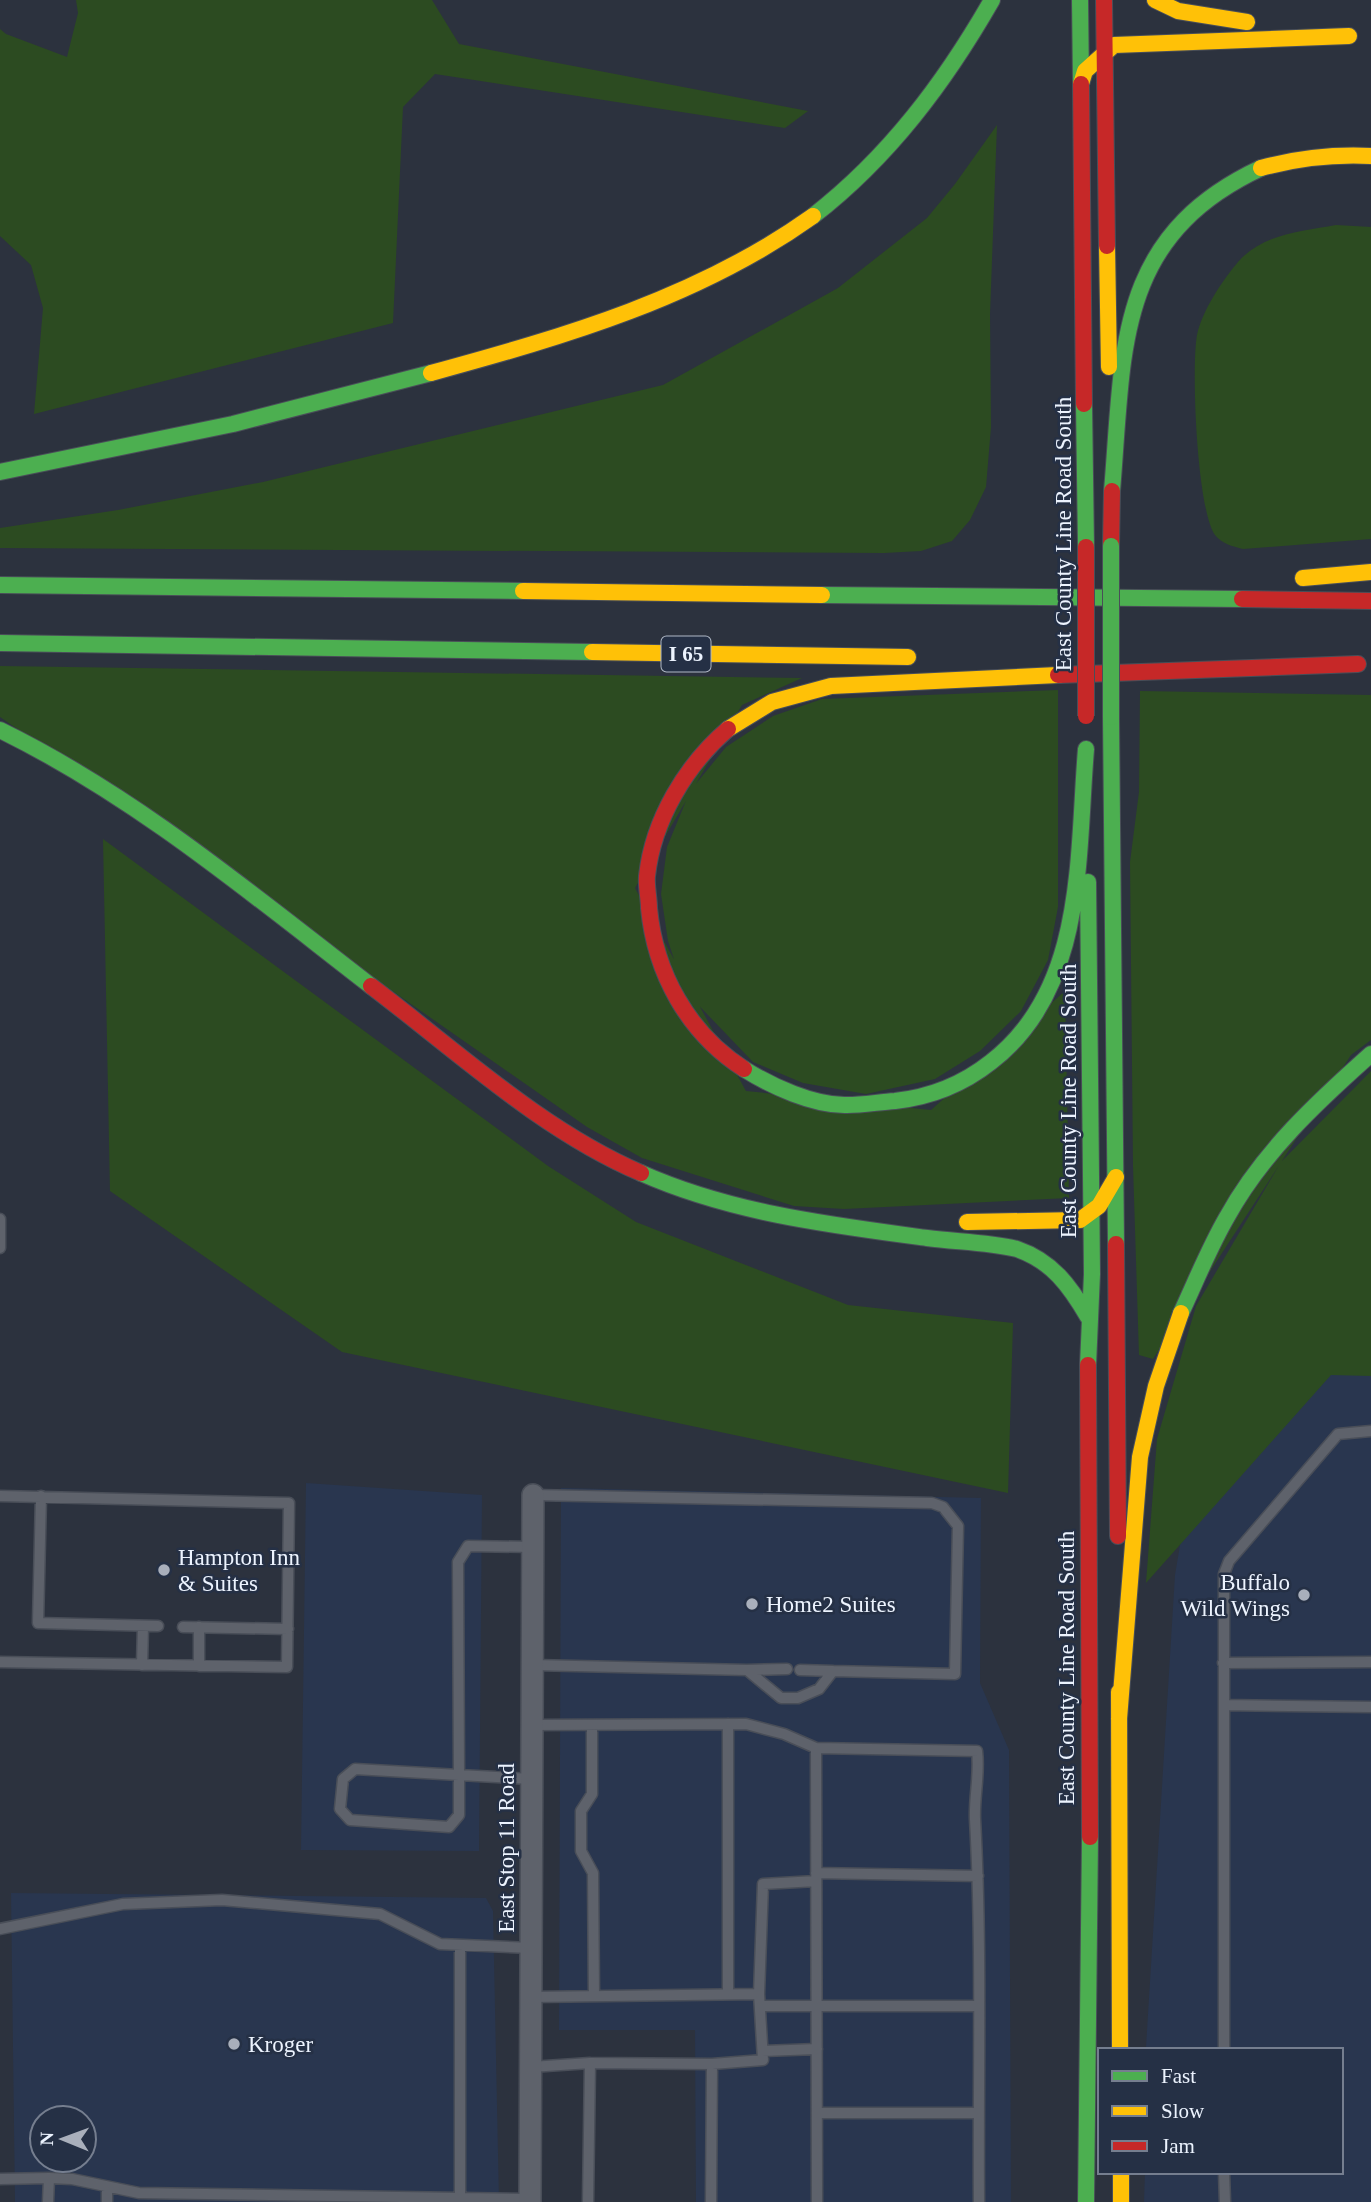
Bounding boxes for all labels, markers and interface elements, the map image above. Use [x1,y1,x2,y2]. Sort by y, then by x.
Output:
street label: East County Line Road South [1051,396,1076,671]
road number: I 65 [662,636,710,672]
street label: East County Line Road South [1056,963,1081,1238]
street label: East County Line Road South [1054,1530,1079,1805]
place label: Hampton Inn & Suites [178,1545,301,1596]
marker: Hampton Inn & Suites [156,1562,172,1578]
place label: Buffalo Wild Wings [1180,1570,1290,1621]
marker: Buffalo Wild Wings [1296,1587,1312,1603]
place label: Home2 Suites [766,1592,896,1617]
marker: Home2 Suites [744,1596,760,1612]
street label: East Stop 11 Road [494,1763,519,1933]
place label: Kroger [248,2032,313,2057]
marker: Kroger [226,2036,242,2052]
legend [1098,2048,1343,2174]
text: Fast [1161,2064,1196,2088]
text: Slow [1161,2099,1205,2123]
north arrow [28,2104,98,2174]
text: N [36,2131,57,2146]
text: Jam [1161,2134,1195,2158]

